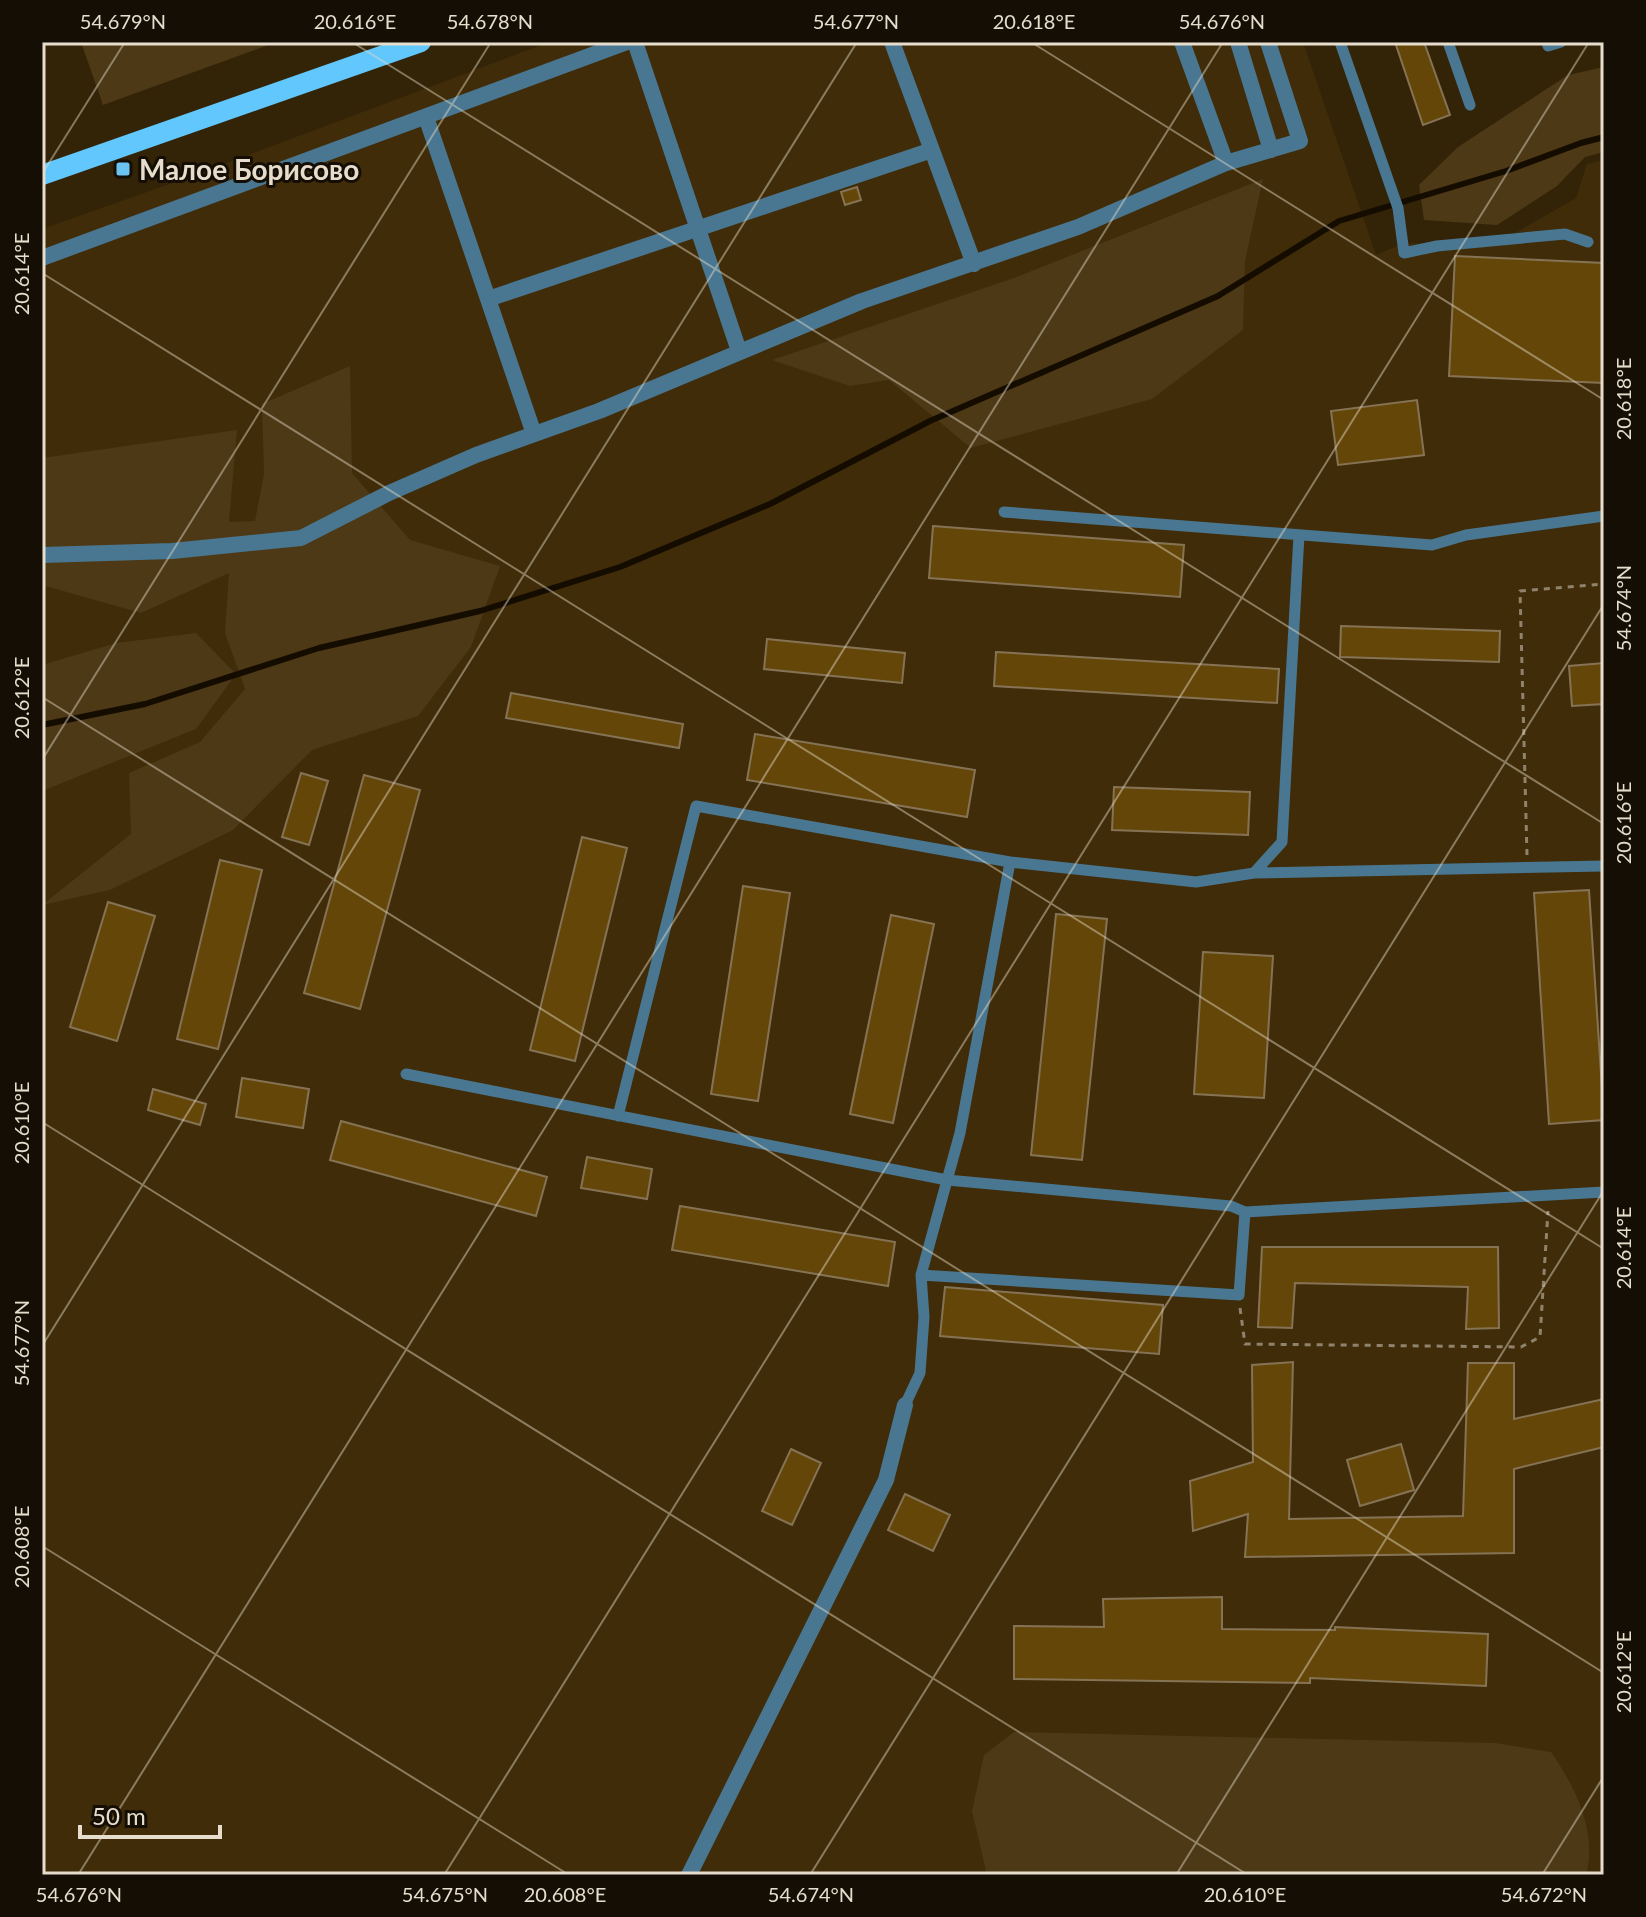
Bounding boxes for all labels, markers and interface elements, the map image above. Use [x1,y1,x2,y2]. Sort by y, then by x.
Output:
text: 54.679°N [80,9,166,33]
text: 20.616°E [314,9,396,33]
text: 54.678°N [447,9,533,33]
text: 54.677°N [813,9,899,33]
text: 20.618°E [993,9,1075,33]
text: 54.676°N [1179,9,1265,33]
place label: Малое Борисово [139,152,359,186]
marker: Малое Борисово [114,160,132,178]
text: 20.614°E [9,233,33,315]
text: 20.618°E [1611,358,1635,440]
text: 54.674°N [1611,565,1635,651]
text: 20.612°E [9,657,33,739]
text: 20.616°E [1611,782,1635,864]
text: 20.610°E [9,1082,33,1164]
text: 20.614°E [1611,1207,1635,1289]
text: 54.677°N [9,1300,33,1386]
text: 20.608°E [9,1506,33,1588]
text: 20.612°E [1611,1631,1635,1713]
scale bar [80,1789,220,1839]
text: 50 m [92,1801,146,1830]
text: 54.676°N [36,1882,122,1906]
text: 54.675°N [402,1882,488,1906]
text: 20.608°E [524,1882,606,1906]
text: 54.674°N [768,1882,854,1906]
text: 20.610°E [1204,1882,1286,1906]
text: 54.672°N [1501,1882,1587,1906]

